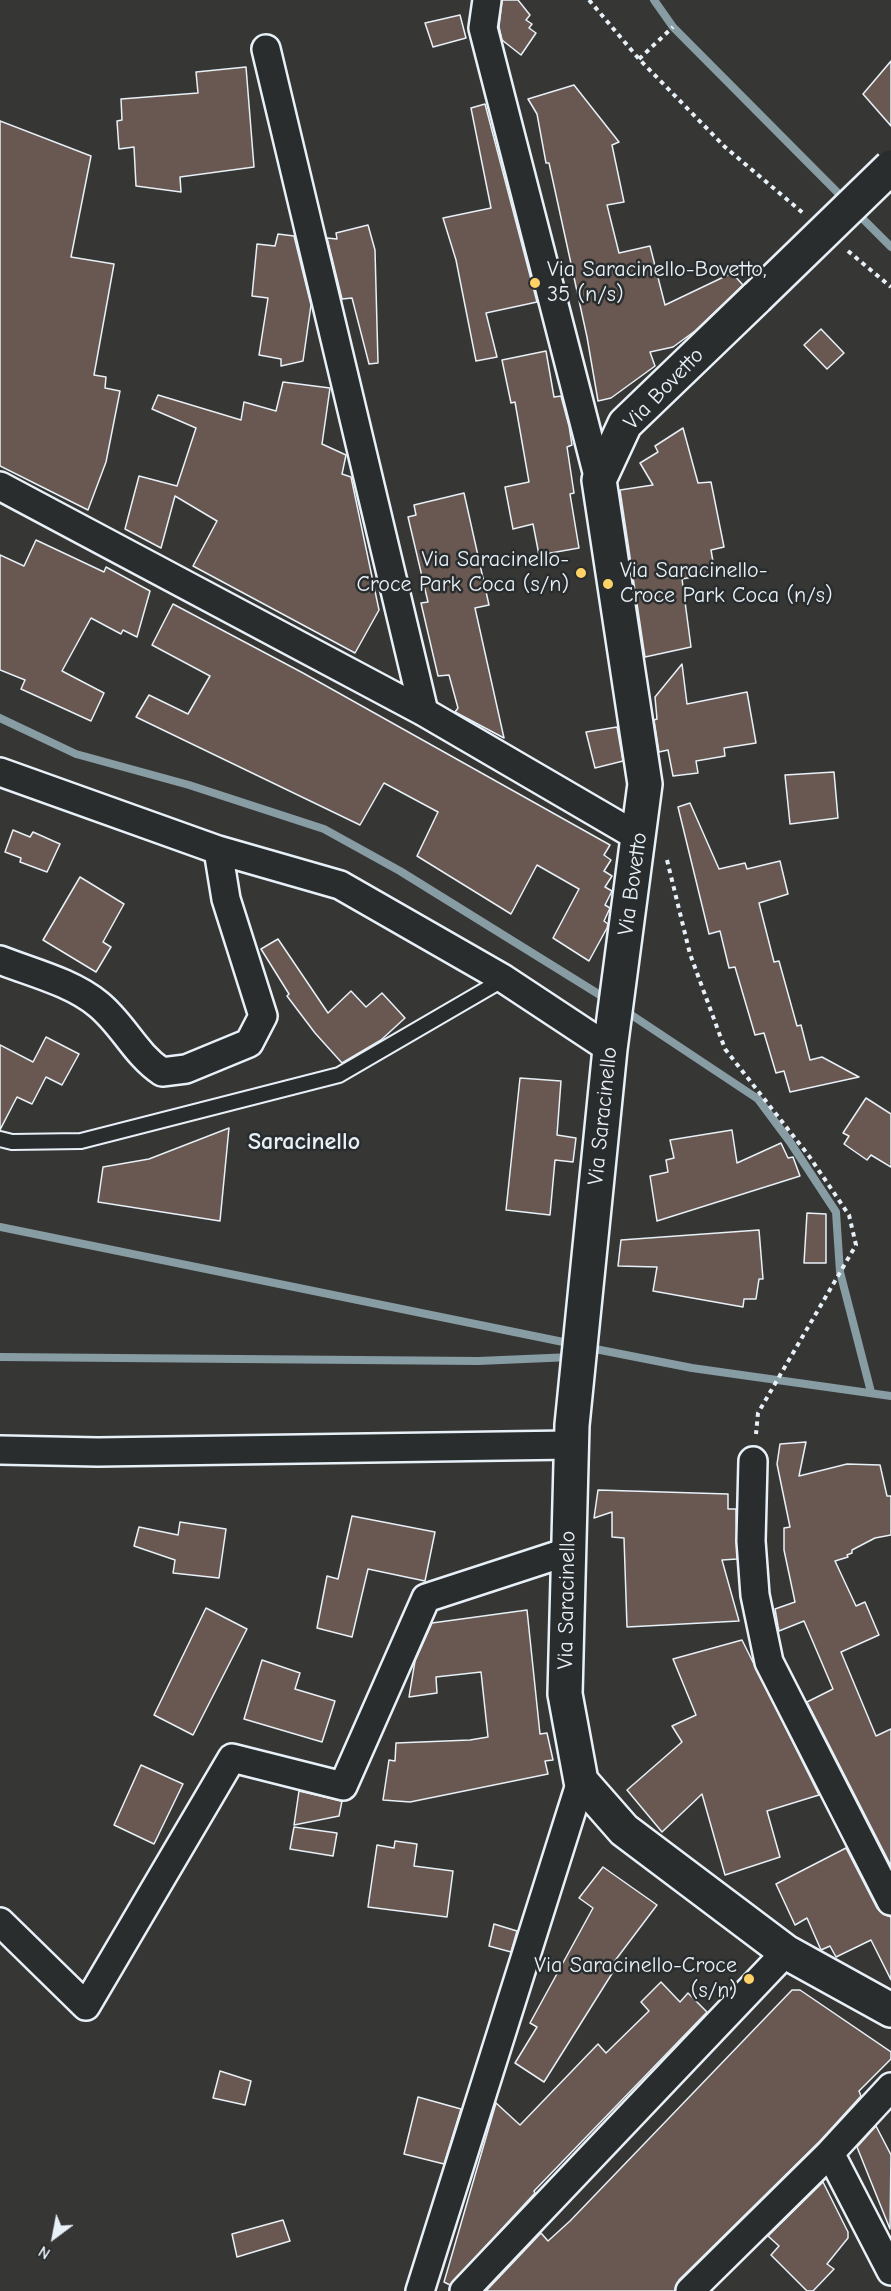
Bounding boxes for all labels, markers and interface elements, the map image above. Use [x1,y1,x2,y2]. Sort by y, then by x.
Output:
place label: Via Saracinello-Bovetto, 35 (n/s) [547,257,767,308]
marker: Via Saracinello-Bovetto, 35 (n/s) [528,276,542,290]
street label: Via Bovetto [618,342,710,436]
place label: Via Saracinello- Croce Park Coca (s/n) [356,547,569,598]
place label: Via Saracinello- Croce Park Coca (n/s) [620,558,833,610]
marker: Via Saracinello- Croce Park Coca (s/n) [574,566,588,580]
marker: Via Saracinello- Croce Park Coca (n/s) [601,577,615,591]
street label: Via Bovetto [613,831,653,937]
street label: Via Saracinello [583,1046,623,1186]
district label: Saracinello [248,1128,360,1156]
street label: Via Saracinello [553,1530,581,1670]
place label: Via Saracinello-Croce (s/n) [534,1953,737,2005]
marker: Via Saracinello-Croce (s/n) [742,1972,756,1986]
north arrow [24,2207,84,2267]
text: N [35,2242,54,2263]

